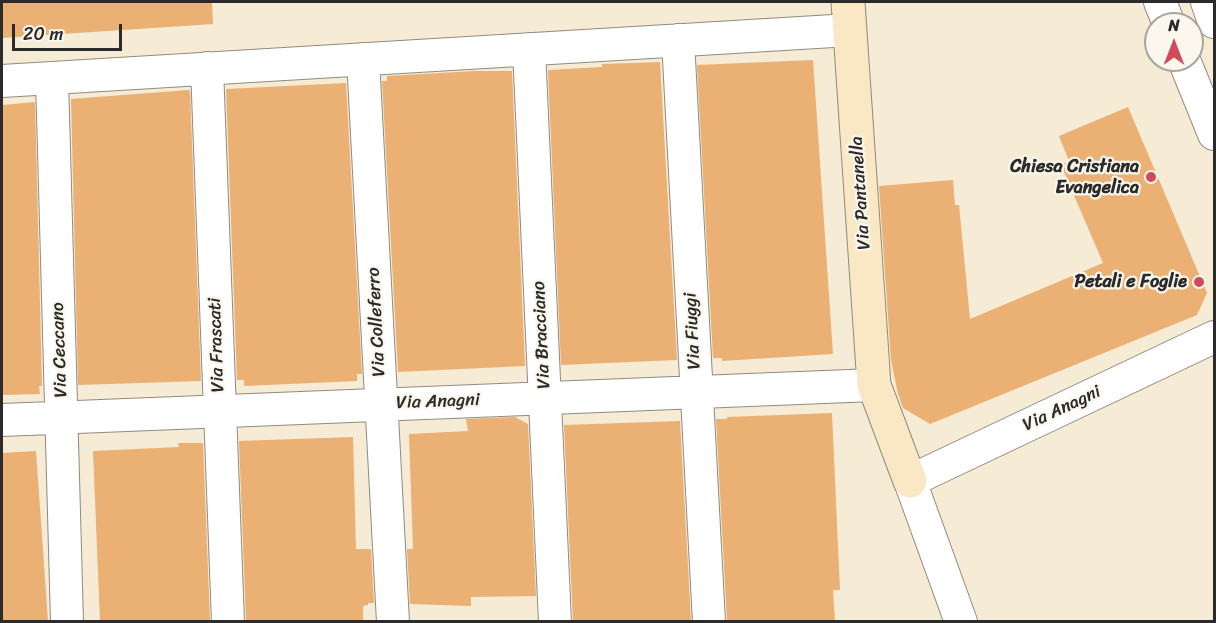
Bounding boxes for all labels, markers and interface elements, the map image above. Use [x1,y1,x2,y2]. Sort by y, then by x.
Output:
text: N [1168,11,1180,40]
scale bar [15,12,124,50]
north arrow [1144,12,1204,72]
text: 20 m [23,18,63,50]
street label: Via Pantanella [846,136,876,250]
place label: Chiesa Cristiana Evangelica [1010,156,1139,198]
marker: Chiesa Cristiana Evangelica [1144,170,1158,184]
street label: Via Colleferro [363,267,391,377]
place label: Petali e Foglie [1074,271,1187,293]
marker: Petali e Foglie [1192,275,1206,289]
street label: Via Bracciano [528,281,556,389]
street label: Via Fiuggi [680,292,706,370]
street label: Via Frascati [205,297,229,393]
street label: Via Ceccano [48,302,72,398]
street label: Via Anagni [1019,382,1105,436]
street label: Via Anagni [396,390,480,414]

